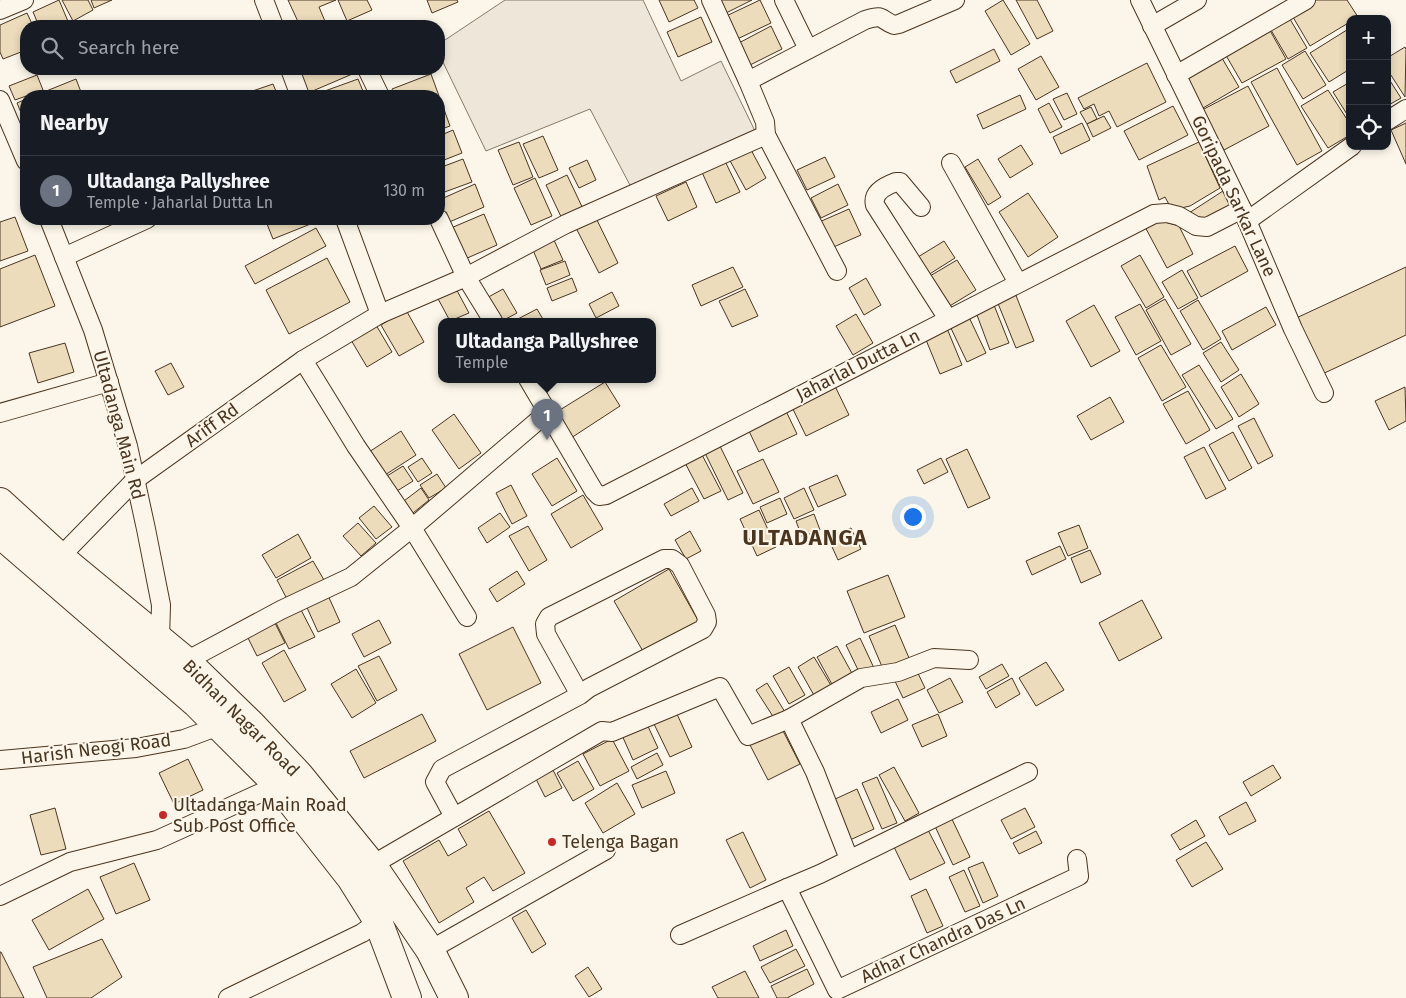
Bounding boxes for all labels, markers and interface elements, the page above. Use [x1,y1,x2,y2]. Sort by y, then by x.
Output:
map controls [1346,15,1391,150]
button: + [1346,15,1391,60]
search box [20,20,445,75]
icon: search [38,34,66,62]
text: Search here [78,36,179,59]
button: − [1346,60,1391,105]
button: locate [1346,105,1391,150]
text: Nearby [40,110,108,136]
street label: Goripada Sarkar Lane [1187,112,1281,280]
text: Ultadanga Pallyshree [87,170,270,193]
text: 1 [52,181,60,200]
text: 130 m [383,181,425,200]
text: Temple · Jaharlal Dutta Ln [87,193,273,212]
popup [438,318,656,383]
street label: Jaharlal Dutta Ln [792,324,924,406]
text: Ultadanga Pallyshree [456,330,638,353]
street label: Ultadanga Main Rd [88,348,150,502]
text: Temple [456,353,508,372]
street label: Ariff Rd [181,398,243,452]
pin: 1 [531,399,563,440]
your location [900,504,926,530]
district label: ULTADANGA [742,524,868,551]
street label: Bidhan Nagar Road [178,655,304,781]
street label: Harish Neogi Road [20,729,172,769]
place label: Ultadanga Main Road Sub Post Office [173,794,347,837]
marker: Ultadanga Main Road Sub Post Office [157,809,169,821]
place label: Telenga Bagan [562,831,679,853]
marker: Telenga Bagan [546,836,558,848]
street label: Adhar Chandra Das Ln [857,892,1029,988]

